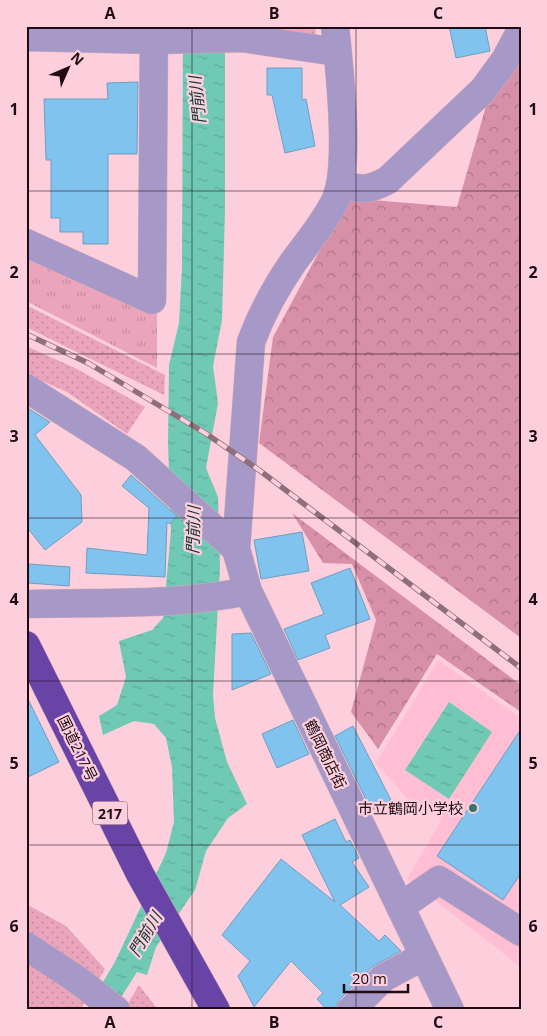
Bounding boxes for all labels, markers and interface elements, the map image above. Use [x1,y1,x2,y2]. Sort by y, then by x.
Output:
text: A [104,2,116,24]
text: B [269,2,279,24]
text: C [433,2,443,24]
north arrow [42,42,92,92]
text: N [67,48,88,69]
water label: 門前川 [183,73,210,125]
text: 1 [9,98,19,120]
text: 1 [528,98,538,120]
text: 2 [9,261,19,283]
text: 2 [528,261,538,283]
text: 3 [9,425,19,447]
text: 3 [528,425,538,447]
water label: 門前川 [181,504,205,554]
text: 4 [9,588,19,610]
text: 4 [528,588,538,610]
street label: 国道217号 [54,712,102,784]
street label: 鶴岡商店街 [301,716,351,792]
text: 5 [9,752,19,774]
text: 5 [528,752,538,774]
place label: 市立鶴岡小学校 [358,798,463,818]
road number: 217 [92,801,128,824]
marker: 市立鶴岡小学校 [467,802,479,814]
water label: 門前川 [123,906,168,960]
text: 6 [9,915,19,937]
text: 6 [528,915,538,937]
scale bar [344,961,408,993]
text: 20 m [352,968,387,988]
text: A [104,1011,116,1033]
text: B [269,1011,279,1033]
text: C [433,1011,443,1033]

